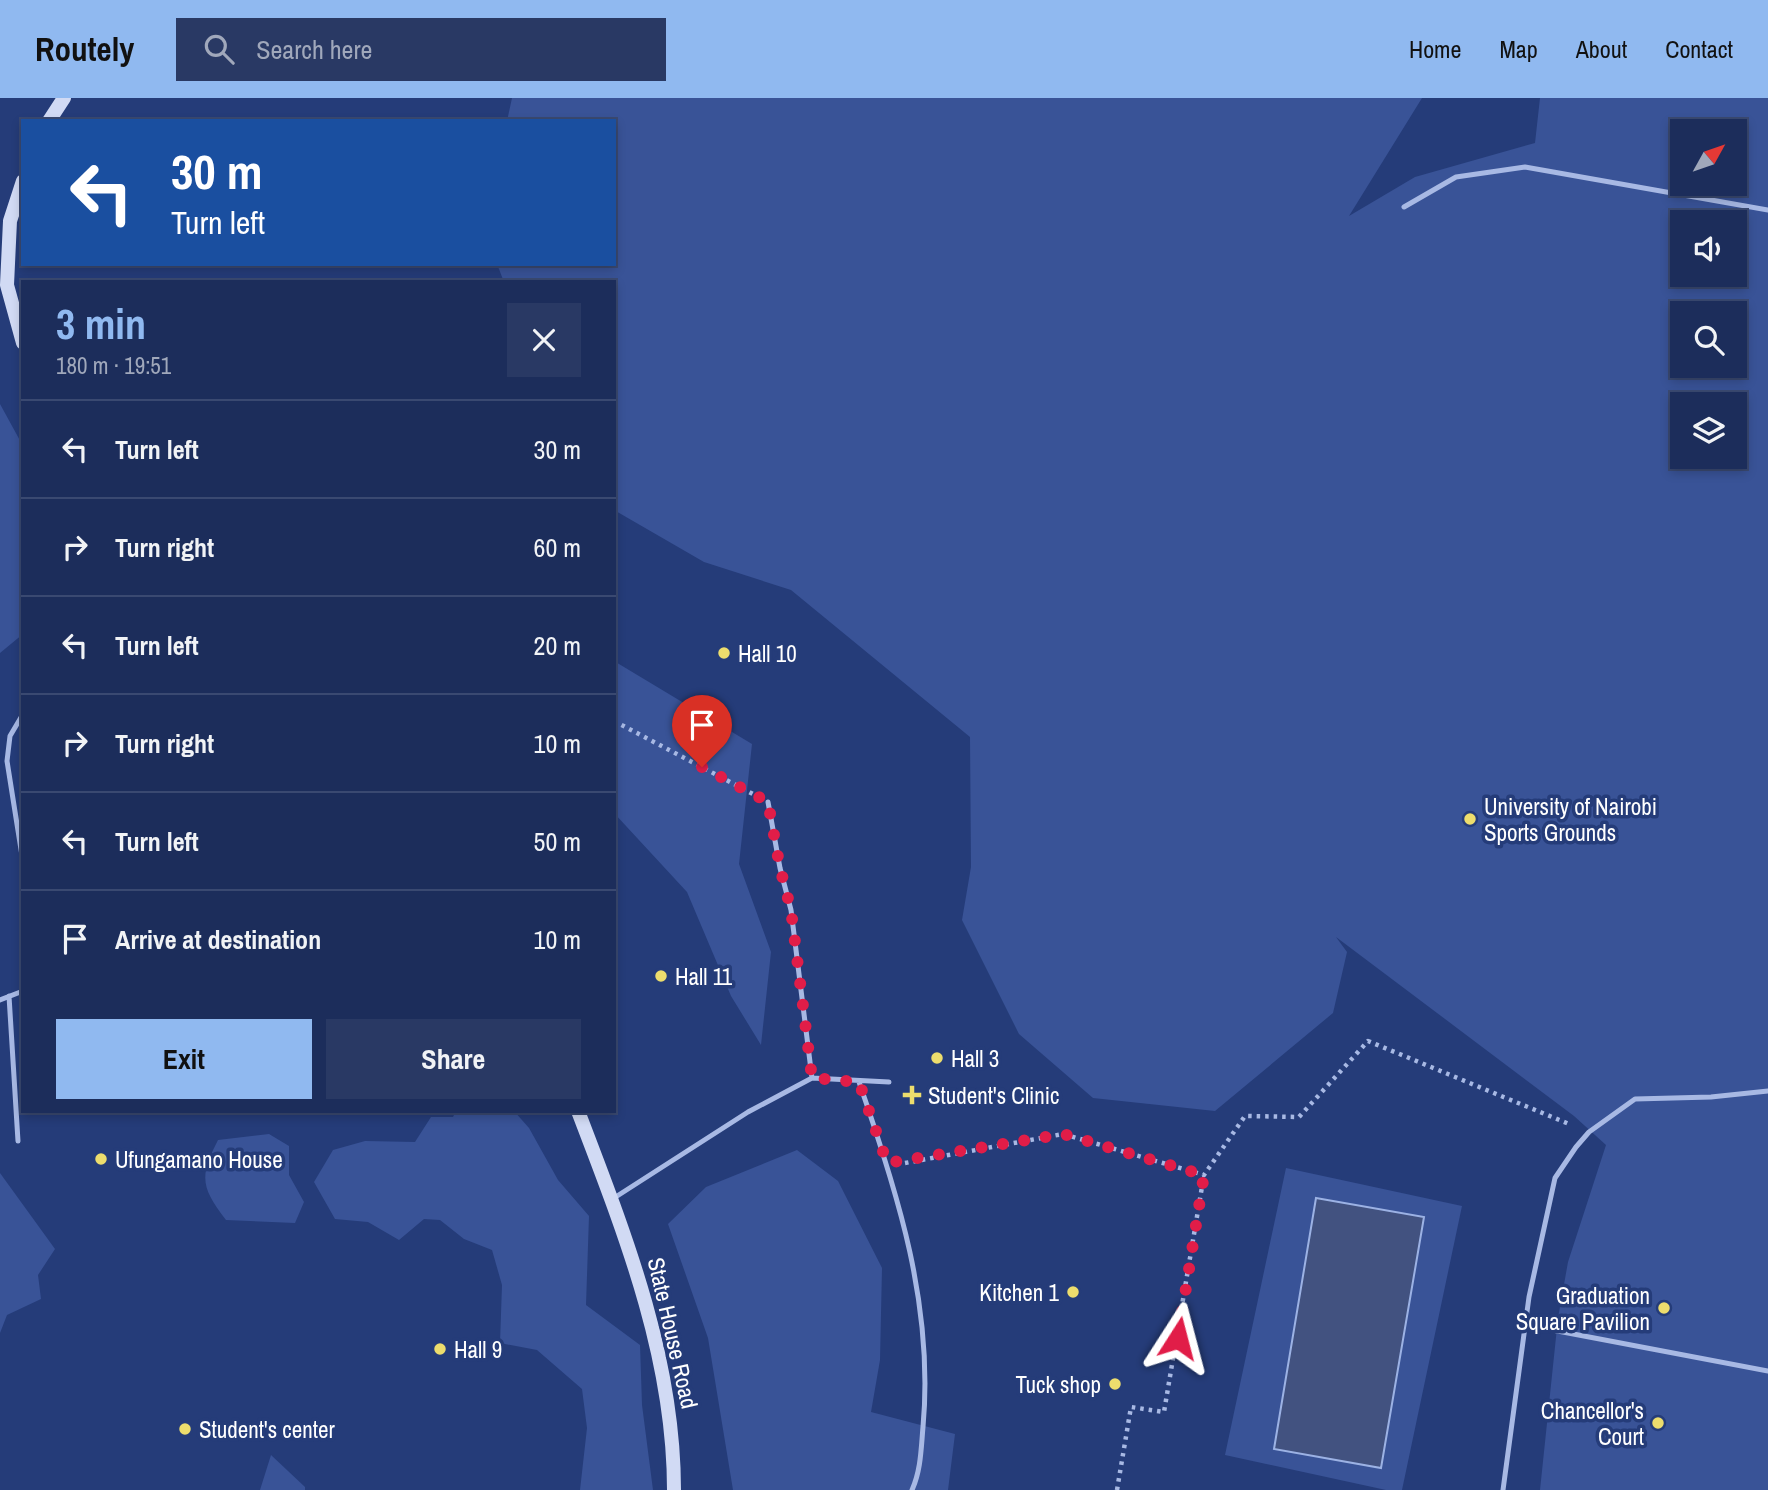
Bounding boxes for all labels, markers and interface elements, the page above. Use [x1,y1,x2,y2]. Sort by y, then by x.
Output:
search box [176,18,666,81]
text: Routely [35,27,134,71]
icon: search [200,30,238,68]
text: Search here [256,32,372,67]
text: Home [1409,33,1461,65]
text: Map [1499,33,1538,65]
text: About [1576,33,1627,65]
text: Contact [1665,33,1733,65]
north arrow [1670,119,1746,196]
map controls [1670,119,1747,469]
text: 30 m [171,138,263,204]
icon: left [56,147,147,238]
text: Turn left [171,201,265,244]
button: sound [1670,210,1747,287]
text: 3 min [56,296,146,352]
button: search [1670,301,1747,378]
button: close [507,303,581,377]
text: 180 m · 19:51 [56,350,171,381]
button: layers [1670,392,1747,469]
icon: left [56,430,94,468]
text: Turn left [115,432,199,467]
text: 30 m [534,432,581,467]
icon: right [56,528,94,566]
text: Turn right [115,530,214,565]
text: 60 m [534,530,581,565]
icon: left [56,626,94,664]
text: Turn left [115,628,199,663]
text: 20 m [534,628,581,663]
place label: Hall 10 [738,638,797,669]
marker: Hall 10 [716,645,732,661]
pin [672,695,732,767]
icon: arrive [683,706,721,744]
icon: right [56,724,94,762]
text: Turn right [115,726,214,761]
text: 10 m [534,726,581,761]
place label: University of Nairobi Sports Grounds [1484,791,1657,848]
marker: University of Nairobi Sports Grounds [1462,811,1478,827]
icon: left [56,822,94,860]
text: Turn left [115,824,199,859]
text: 50 m [534,824,581,859]
icon: arrive [56,920,94,958]
text: Arrive at destination [115,922,321,957]
text: 10 m [534,922,581,957]
place label: Hall 11 [675,961,733,992]
marker: Hall 11 [653,968,669,984]
button: Exit [56,1019,312,1099]
button: Share [326,1019,581,1099]
place label: Hall 3 [951,1043,999,1074]
marker: Hall 3 [929,1050,945,1066]
place label: Student's Clinic [928,1080,1060,1111]
marker: Student's Clinic [902,1085,922,1105]
place label: Ufungamano House [115,1144,283,1175]
marker: Ufungamano House [93,1151,109,1167]
street label: State House Road [641,1254,705,1412]
place label: Kitchen 1 [979,1277,1060,1308]
place label: Graduation Square Pavilion [1516,1280,1650,1337]
marker: Kitchen 1 [1065,1284,1081,1300]
marker: Graduation Square Pavilion [1656,1300,1672,1316]
position arrow [1141,1301,1215,1375]
place label: Hall 9 [454,1334,502,1365]
marker: Hall 9 [432,1341,448,1357]
place label: Tuck shop [1016,1369,1101,1400]
marker: Tuck shop [1107,1376,1123,1392]
place label: Chancellor's Court [1541,1395,1644,1452]
place label: Student's center [199,1414,335,1445]
marker: Chancellor's Court [1650,1415,1666,1431]
marker: Student's center [177,1421,193,1437]

